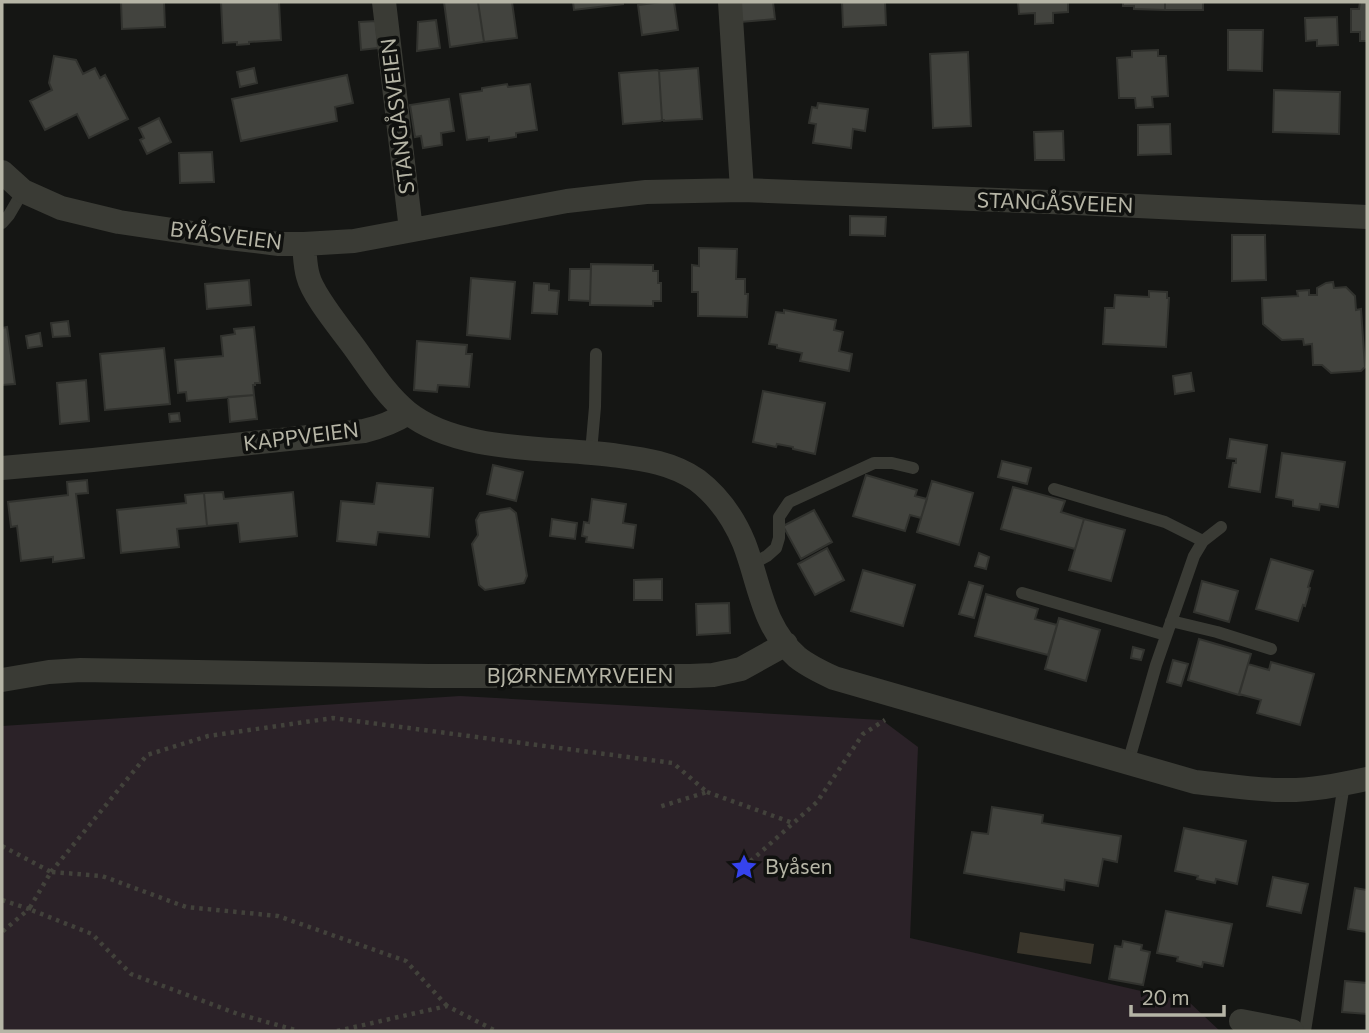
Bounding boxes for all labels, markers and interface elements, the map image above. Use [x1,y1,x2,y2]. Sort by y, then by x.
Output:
street label: STANGÅSVEIEN [375,37,418,196]
street label: STANGÅSVEIEN [976,186,1134,217]
street label: BYÅSVEIEN [169,215,284,254]
street label: KAPPVEIEN [242,416,360,455]
street label: BJØRNEMYRVEIEN [487,662,673,687]
place icon: Byåsen [729,852,759,882]
place label: Byåsen [765,853,833,878]
scale bar [1131,974,1224,1018]
text: 20 m [1142,984,1190,1009]

